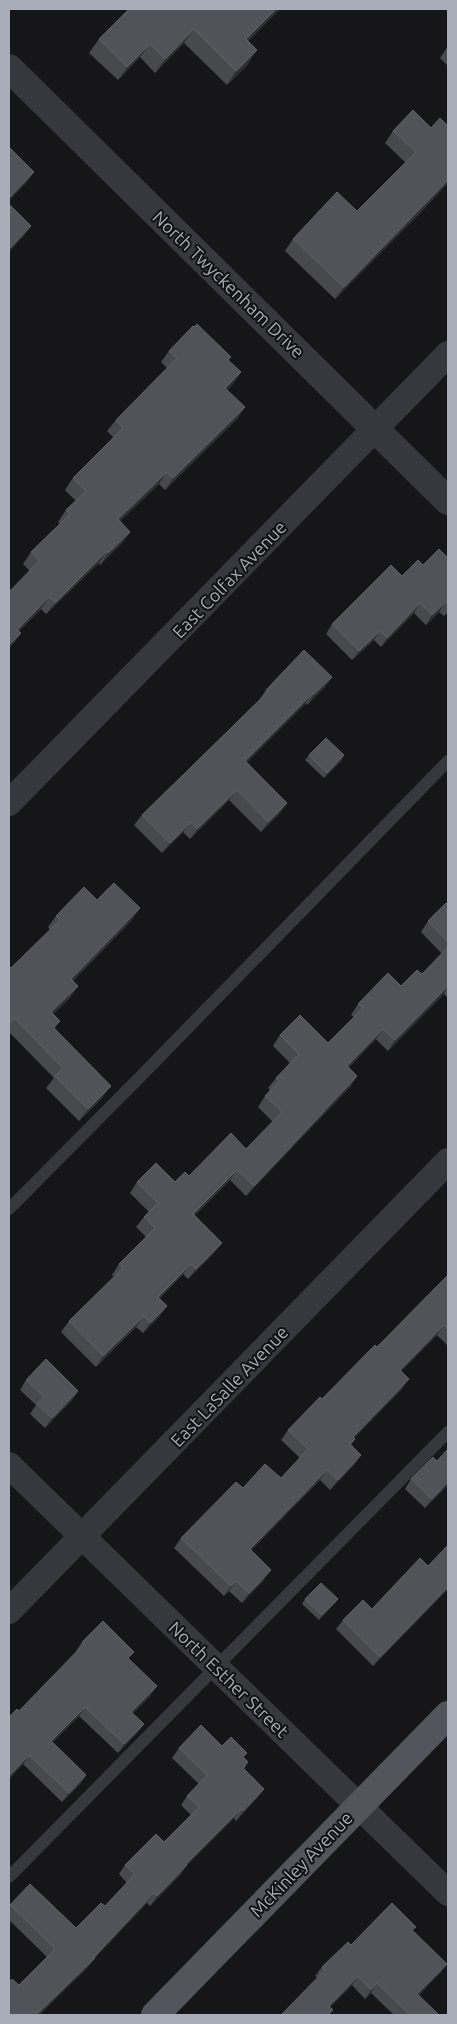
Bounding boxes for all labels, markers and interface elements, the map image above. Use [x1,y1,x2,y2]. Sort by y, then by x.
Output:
street label: North Twyckenham Drive [149,206,309,362]
street label: East Colfax Avenue [168,516,290,642]
street label: East LaSalle Avenue [166,1322,292,1450]
street label: North Esther Street [165,1617,293,1741]
street label: McKinley Avenue [246,1807,356,1921]

